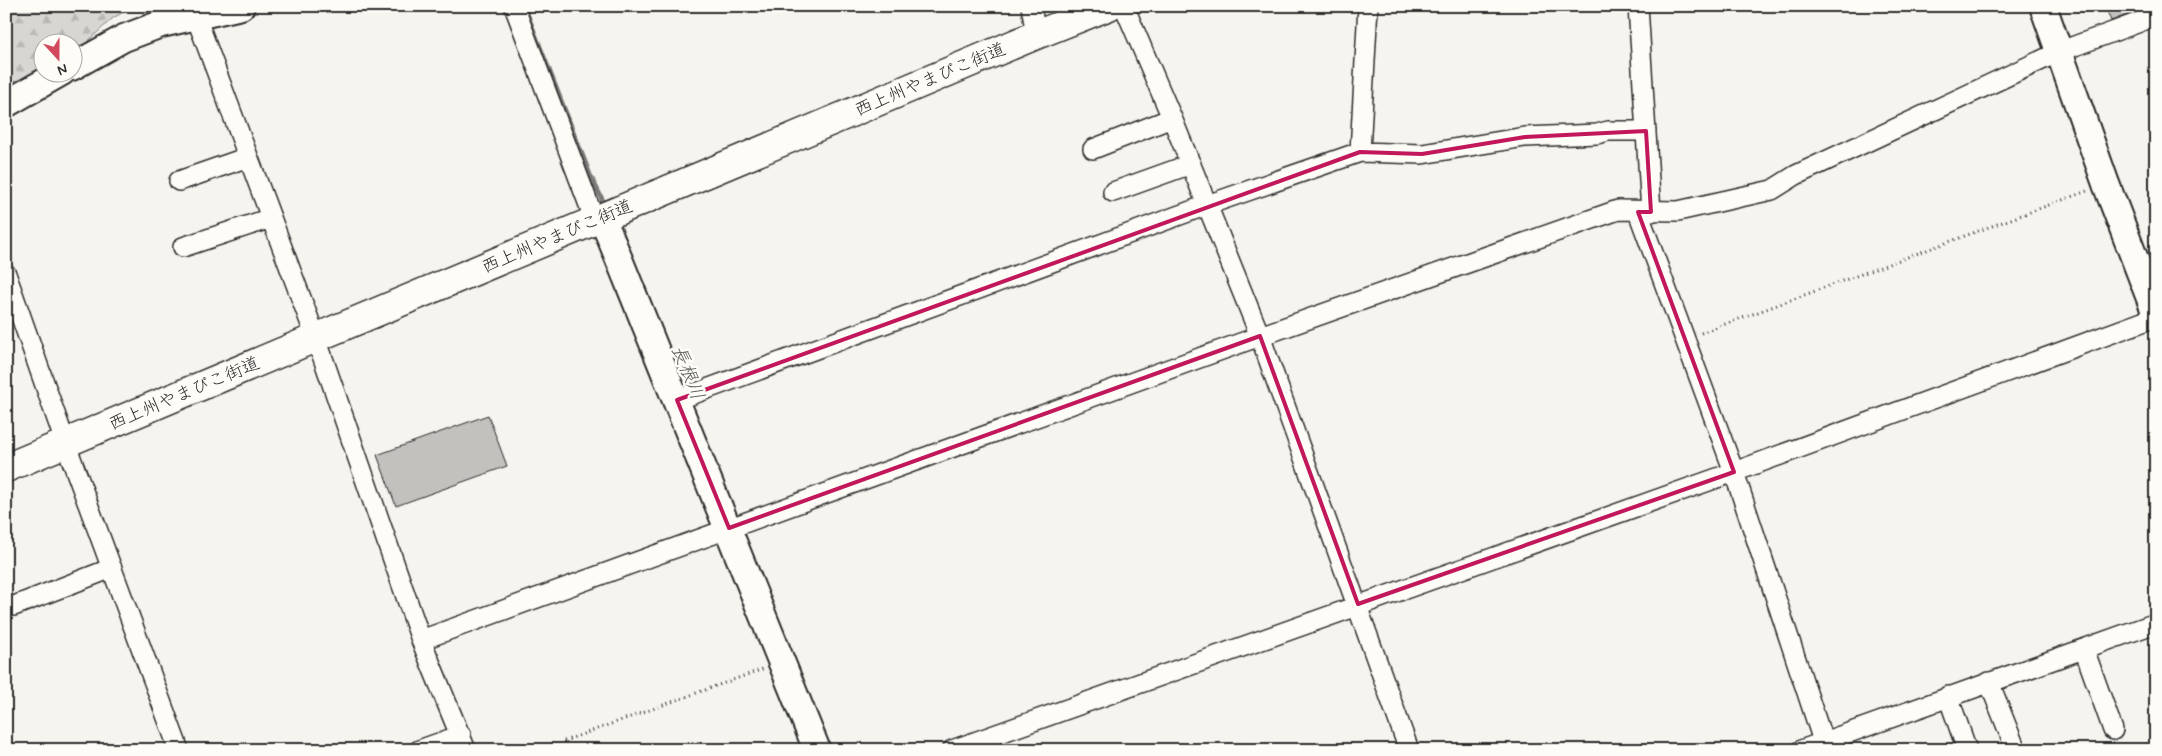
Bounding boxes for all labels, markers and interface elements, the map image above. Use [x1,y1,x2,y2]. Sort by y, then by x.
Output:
north arrow [32,32,82,82]
street label: 西上州やまびこ街道 [851,37,1010,123]
text: N [55,59,70,79]
street label: 西上州やまびこ街道 [478,194,637,280]
water label: 長根川 [665,341,710,404]
street label: 西上州やまびこ街道 [105,351,264,437]

